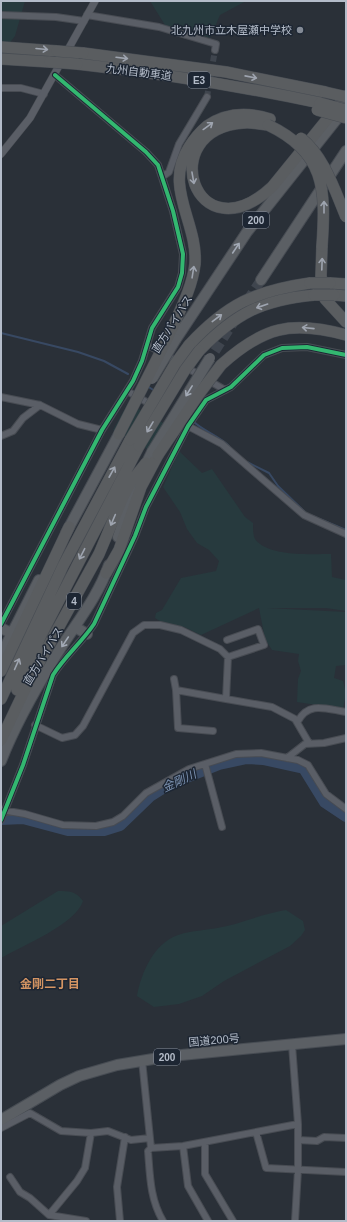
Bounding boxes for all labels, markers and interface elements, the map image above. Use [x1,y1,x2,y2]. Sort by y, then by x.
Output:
place label: 北九州市立木屋瀬中学校 [171,24,292,36]
marker: 北九州市立木屋瀬中学校 [295,25,305,35]
one-way arrow [35,46,48,53]
one-way arrow [115,54,128,61]
street label: 九州自動車道 [106,62,172,82]
road number: E3 [188,72,210,88]
one-way arrow [244,73,257,81]
one-way arrow [202,122,213,130]
one-way arrow [189,171,197,184]
one-way arrow [320,201,328,214]
road number: 200 [243,212,269,228]
one-way arrow [232,243,240,254]
one-way arrow [318,258,325,271]
one-way arrow [189,266,197,279]
street label: 直方バイパス [149,293,195,355]
one-way arrow [257,302,269,310]
one-way arrow [211,314,222,322]
one-way arrow [301,325,314,332]
one-way arrow [185,385,193,397]
one-way arrow [146,421,154,433]
one-way arrow [109,466,116,478]
one-way arrow [109,514,116,526]
one-way arrow [78,548,85,560]
road number: 4 [67,593,81,609]
street label: 直方バイパス [21,625,65,687]
one-way arrow [60,637,69,648]
one-way arrow [14,658,21,670]
water label: 金剛川 [160,766,200,795]
district label: 金剛二丁目 [20,977,80,991]
street label: 国道200号 [188,1032,240,1048]
road number: 200 [154,1049,180,1065]

